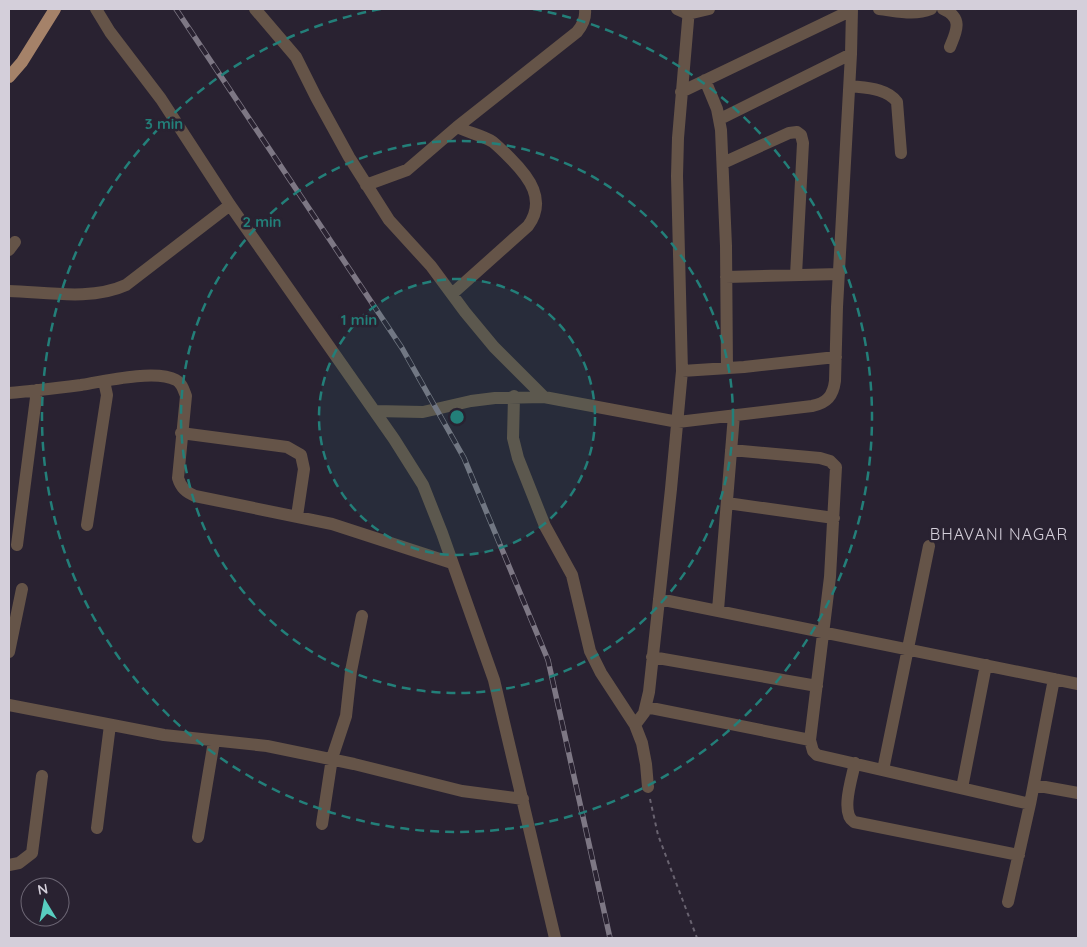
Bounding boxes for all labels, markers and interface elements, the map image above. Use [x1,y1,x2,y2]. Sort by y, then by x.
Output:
text: 3 min [145,114,183,133]
text: 2 min [242,212,282,231]
text: 1 min [341,310,377,329]
centre of rings [448,408,466,426]
district label: BHAVANI NAGAR [930,524,1068,544]
north arrow [20,877,70,927]
text: N [36,879,49,899]

